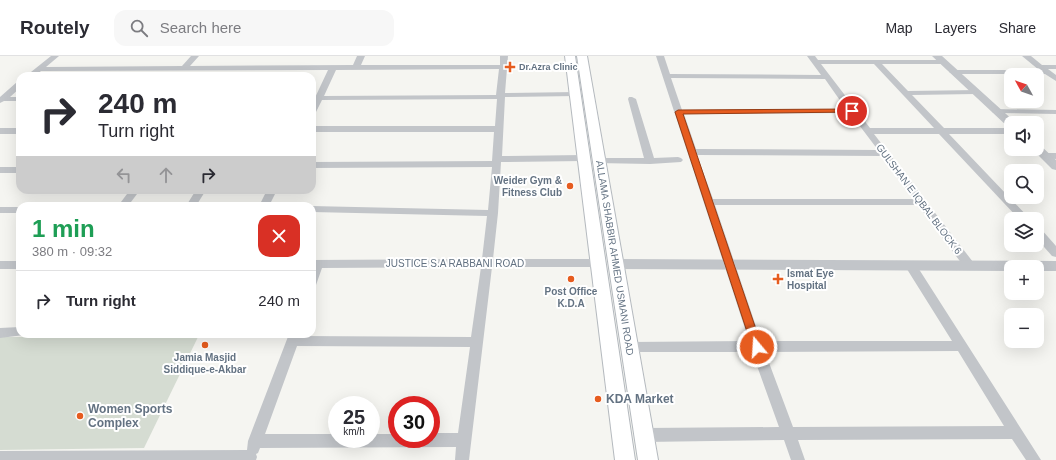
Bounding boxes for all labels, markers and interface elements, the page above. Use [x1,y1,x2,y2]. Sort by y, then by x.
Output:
search box [114,10,394,46]
text: Routely [20,17,90,38]
icon: search [128,17,150,39]
text: Search here [160,19,241,36]
text: Map [885,20,913,36]
text: Layers [935,20,977,36]
text: Share [999,20,1036,36]
marker: Dr.Azra Clinic [504,61,516,73]
place label: Dr.Azra Clinic [519,62,578,72]
north arrow [1004,68,1044,108]
map controls [1004,68,1044,348]
icon: right [32,88,84,140]
text: 240 m [98,88,177,119]
pin [835,94,869,128]
icon: arrive [841,100,863,122]
button: sound [1004,116,1044,156]
text: Turn right [98,121,174,141]
street label: GULSHAN E IQBAL BLOCK 6 [874,142,964,256]
street label: ALLAMA SHABBIR AHMED USMANI ROAD [594,160,636,356]
icon: left [113,164,135,186]
icon: ahead [155,164,177,186]
icon: right [197,164,219,186]
button: search [1004,164,1044,204]
place label: Weider Gym & Fitness Club [494,175,562,198]
marker: Weider Gym & Fitness Club [565,181,575,191]
button: layers [1004,212,1044,252]
text: 1 min [32,215,95,242]
button: close [258,215,300,257]
text: 380 m · 09:32 [32,244,112,259]
street label: JUSTICE S.A RABBANI ROAD [386,258,524,269]
button: + [1004,260,1044,300]
place label: Ismat Eye Hospital [787,268,834,291]
marker: Ismat Eye Hospital [772,273,784,285]
marker: Post Office K.D.A [566,274,576,284]
place label: Post Office K.D.A [545,286,598,309]
icon: right [32,290,54,312]
text: Turn right [66,292,136,309]
text: 240 m [258,292,300,309]
button: − [1004,308,1044,348]
position arrow [736,326,778,368]
marker: Jamia Masjid Siddique-e-Akbar [200,340,210,350]
place label: Jamia Masjid Siddique-e-Akbar [164,352,246,375]
place label: KDA Market [606,392,674,406]
marker: KDA Market [593,394,603,404]
speed limit sign: 30 [388,396,440,448]
place label: Women Sports Complex [88,402,173,430]
text: 25 [343,406,365,428]
marker: Women Sports Complex [75,411,85,421]
text: km/h [343,426,365,437]

